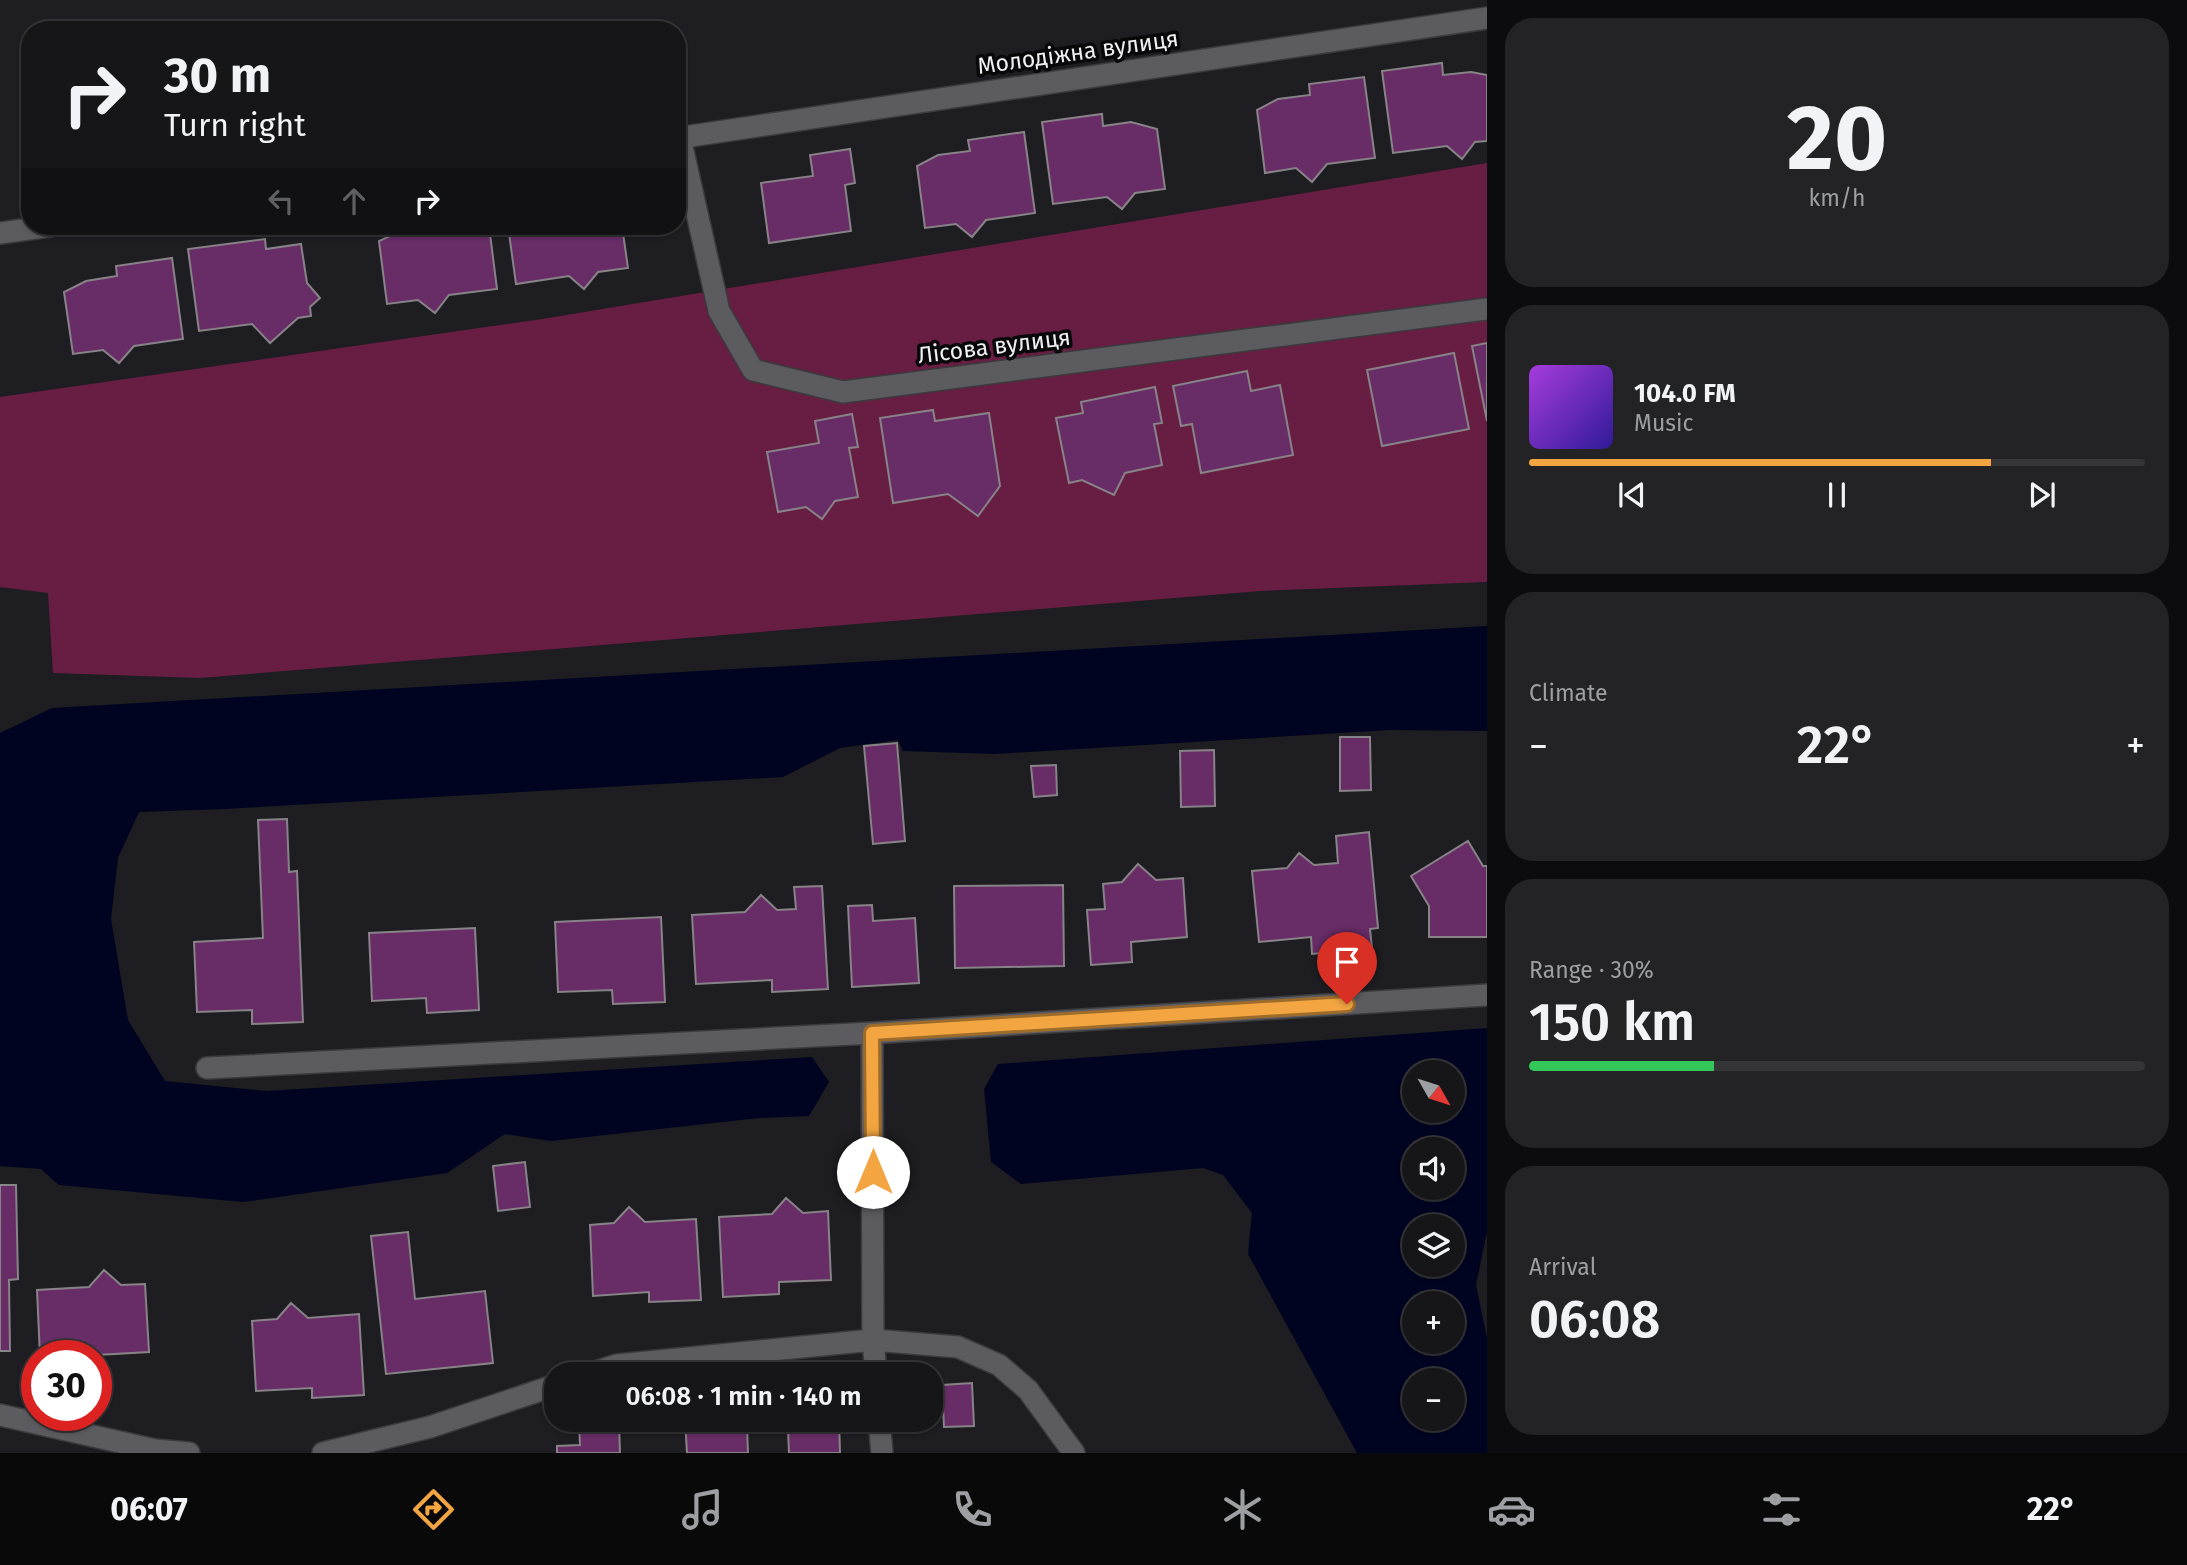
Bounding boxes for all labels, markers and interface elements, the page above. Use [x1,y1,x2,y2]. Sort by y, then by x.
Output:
street label: Молодіжна вулиця [976,24,1180,80]
text: 30 m [164,46,271,105]
icon: right [49,49,140,140]
text: 20 [1787,84,1887,193]
text: Turn right [164,106,306,144]
icon: left [262,182,300,220]
icon: ahead [335,182,373,220]
icon: right [408,182,446,220]
text: km/h [1809,184,1865,212]
street label: Лісова вулиця [916,323,1072,369]
text: 104.0 FM [1634,378,1736,409]
text: Music [1634,409,1694,437]
icon: previous [1613,476,1651,514]
icon: pause [1818,476,1856,514]
icon: next [2023,476,2061,514]
text: Climate [1529,679,1608,707]
text: 22° [1797,714,1877,777]
text: − [1529,723,1548,769]
text: + [2126,723,2145,769]
pin [1317,932,1377,1004]
icon: arrive [1328,943,1366,981]
text: Range · 30% [1529,956,1654,984]
text: 150 km [1529,991,1695,1054]
north arrow [1402,1060,1465,1124]
map controls [1402,1060,1465,1431]
position arrow [836,1135,910,1209]
button: sound [1402,1137,1465,1200]
button: layers [1402,1214,1465,1277]
text: Arrival [1529,1253,1596,1281]
text: 06:08 [1529,1288,1660,1351]
button: + [1402,1291,1465,1354]
speed limit sign: 30 [21,1340,112,1431]
button: − [1402,1368,1465,1431]
text: 06:08 · 1 min · 140 m [625,1381,862,1412]
icon: directions [409,1485,458,1534]
icon: music [678,1485,727,1534]
icon: phone [948,1485,997,1534]
icon: climate [1218,1485,1267,1534]
icon: car [1487,1485,1536,1534]
icon: filters [1757,1485,1806,1534]
text: 06:07 [110,1490,188,1528]
text: 22° [2027,1490,2077,1528]

